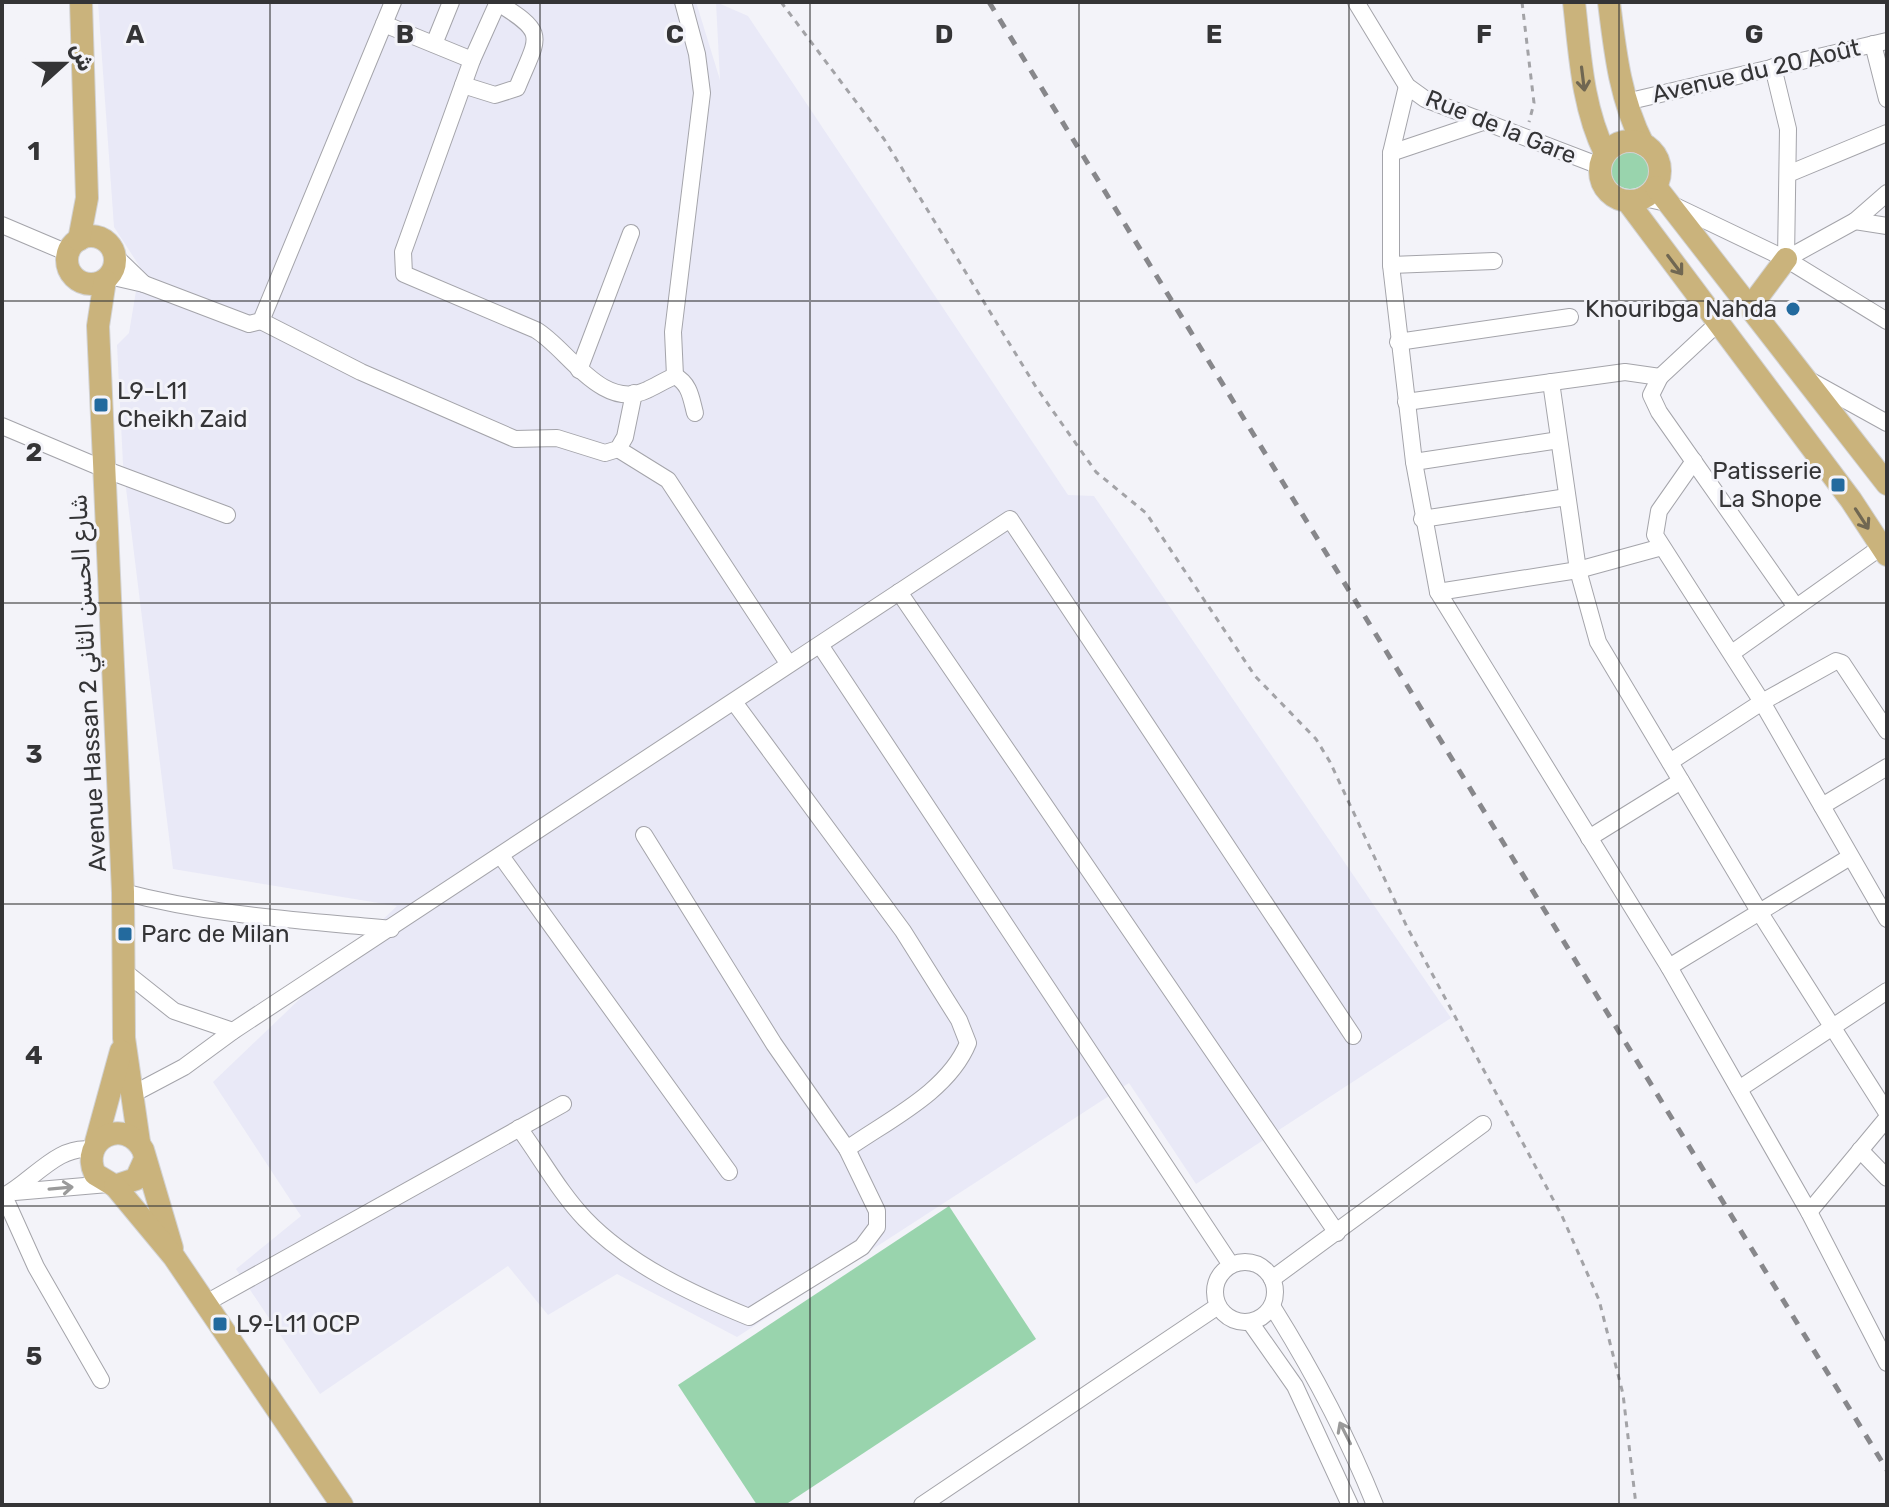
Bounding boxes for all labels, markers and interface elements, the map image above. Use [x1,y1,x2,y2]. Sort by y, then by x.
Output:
text: A [126,19,145,50]
text: B [396,19,414,50]
text: C [666,19,684,50]
text: D [935,19,953,50]
text: E [1206,19,1222,50]
text: F [1476,19,1492,50]
text: G [1745,19,1763,50]
north arrow [24,24,104,104]
street label: Avenue du 20 Août [1649,33,1863,109]
text: ش [65,39,100,75]
one-way arrow [1576,65,1591,92]
street label: Rue de la Gare [1422,84,1580,170]
text: 1 [28,136,40,167]
one-way arrow [1666,253,1683,275]
place label: Khouribga Nahda [1585,295,1777,323]
marker: Khouribga Nahda [1784,300,1802,318]
place label: L9-L11 Cheikh Zaid [117,377,247,433]
marker: L9-L11 Cheikh Zaid [92,396,110,414]
text: 2 [26,437,42,468]
place label: Patisserie La Shope [1712,457,1822,513]
marker: Patisserie La Shope [1829,476,1847,494]
street label: Avenue Hassan 2 شارع الحسن الثاني [64,493,116,873]
one-way arrow [1854,507,1871,529]
text: 3 [25,739,43,770]
place label: Parc de Milan [141,920,290,948]
marker: Parc de Milan [116,925,134,943]
text: 4 [25,1040,43,1071]
one-way arrow [47,1180,74,1195]
place label: L9-L11 OCP [236,1310,360,1338]
marker: L9-L11 OCP [211,1315,229,1333]
text: 5 [26,1341,42,1372]
one-way arrow [1336,1422,1352,1446]

